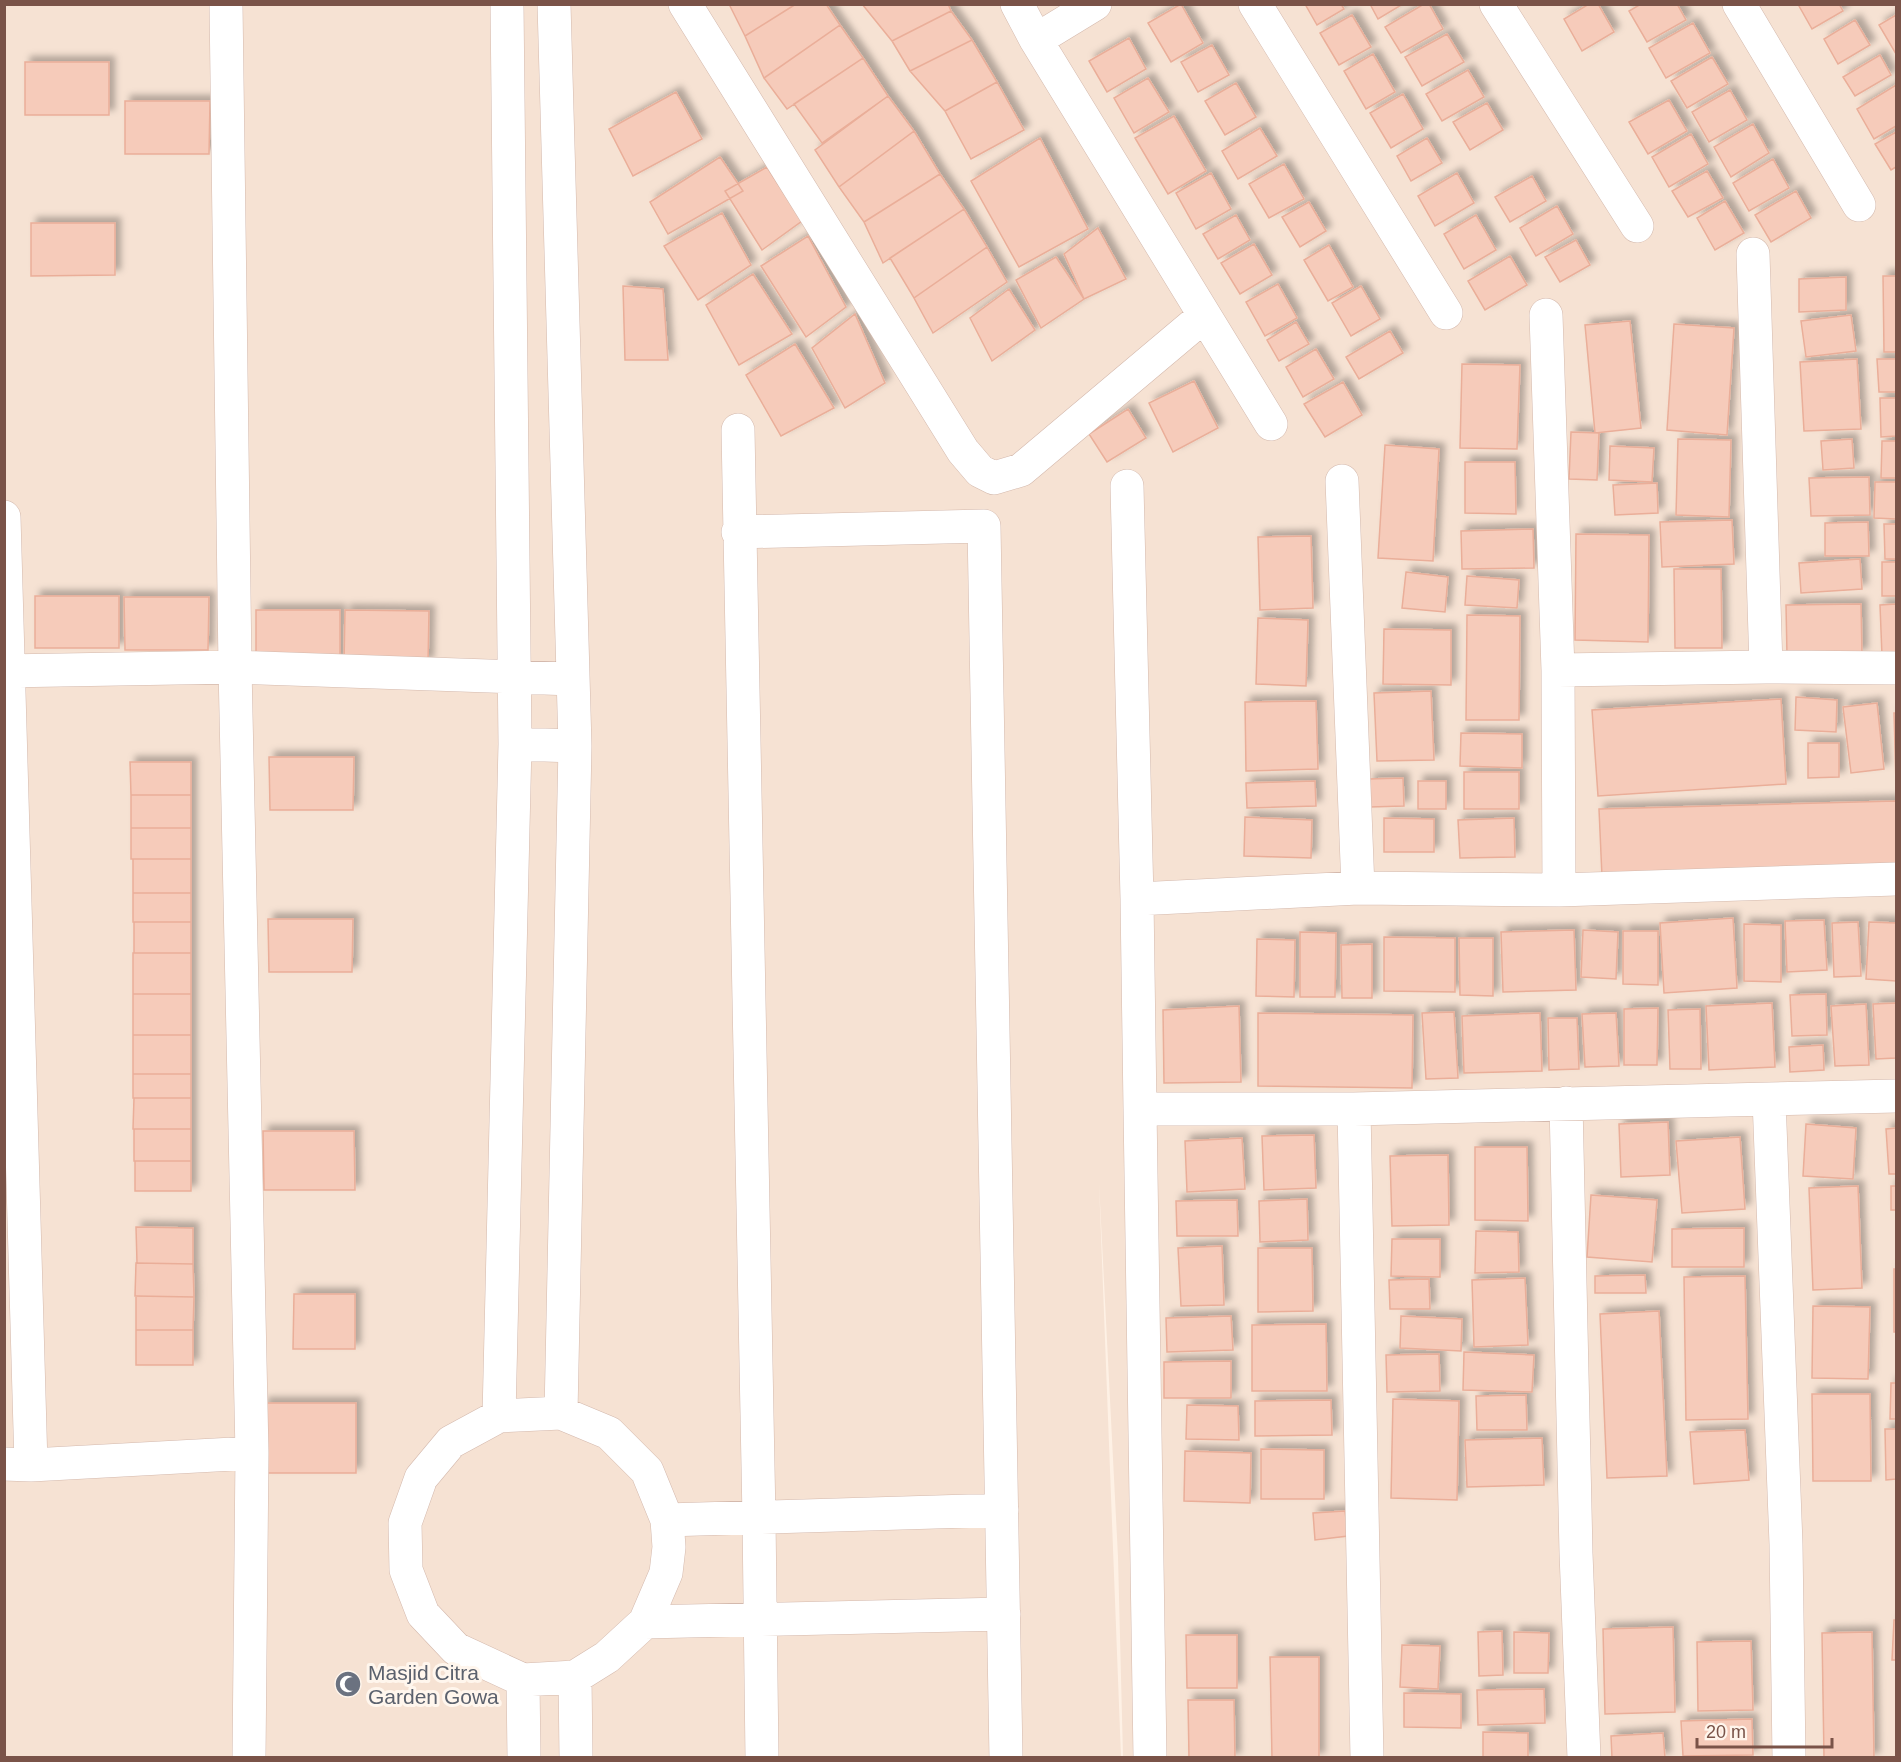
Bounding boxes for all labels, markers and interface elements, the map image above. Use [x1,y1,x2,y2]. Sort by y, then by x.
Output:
place label: Masjid Citra Garden Gowa [368,1661,499,1708]
mosque icon: Masjid Citra Garden Gowa [333,1669,363,1699]
scale bar [1697,1711,1832,1749]
text: 20 m [1706,1722,1746,1742]

